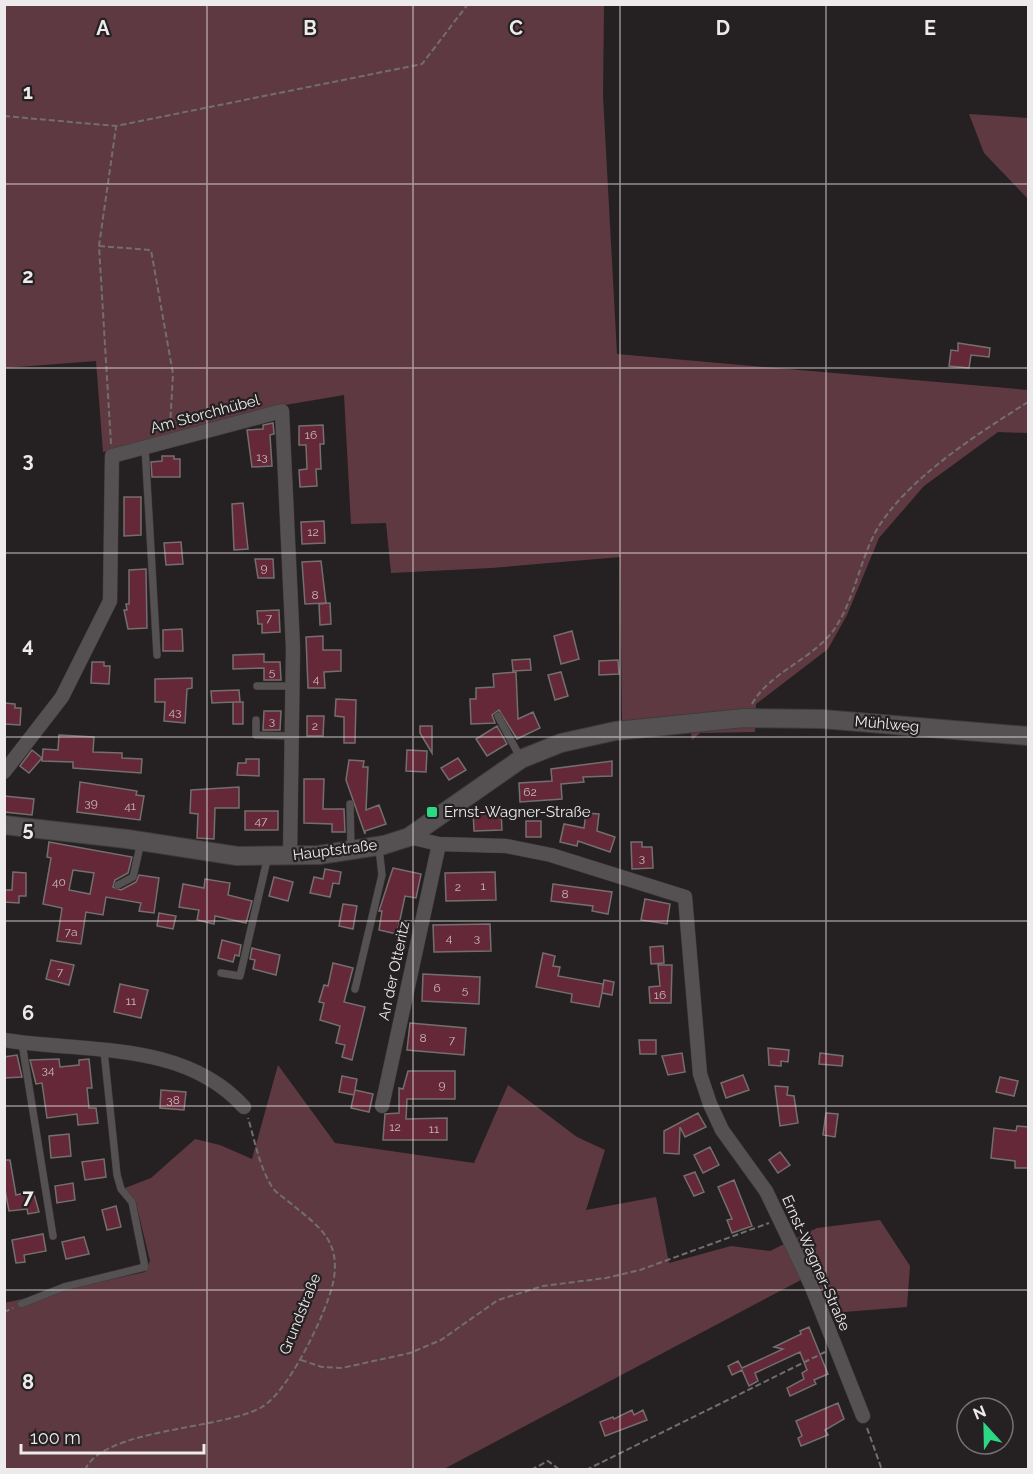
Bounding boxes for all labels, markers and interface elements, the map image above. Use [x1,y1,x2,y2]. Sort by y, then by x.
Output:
text: A [96,16,110,40]
text: B [303,16,317,40]
text: C [509,16,523,40]
text: D [716,16,730,40]
text: E [924,16,936,40]
text: 1 [23,80,33,104]
text: 2 [22,264,34,288]
street label: Am Storchhübel [148,391,262,437]
house number: 16 [305,428,317,442]
text: 3 [22,448,34,472]
house number: 13 [256,450,268,464]
house number: 12 [307,525,319,539]
house number: 9 [260,561,268,575]
house number: 8 [311,588,319,602]
house number: 7 [266,611,273,625]
text: 4 [22,633,34,657]
house number: 5 [269,665,276,679]
house number: 4 [313,672,320,686]
house number: 43 [169,705,181,719]
street label: Mühlweg [854,712,920,736]
house number: 3 [269,714,275,728]
house number: 2 [312,719,318,733]
house number: 62 [523,785,537,799]
house number: 39 [84,796,98,810]
house number: 41 [124,799,136,813]
place label: Ernst-Wagner-Straße [444,803,591,821]
marker: Ernst-Wagner-Straße [425,805,439,819]
house number: 47 [255,814,268,828]
text: 5 [22,817,34,841]
street label: Hauptstraße [292,836,378,864]
house number: 3 [639,851,645,865]
house number: 40 [52,875,66,889]
house number: 1 [480,879,486,893]
house number: 2 [455,880,461,894]
house number: 8 [561,887,569,901]
street label: An der Otteritz [375,920,413,1022]
house number: 7a [65,925,77,939]
house number: 4 [446,931,453,945]
house number: 3 [474,931,480,945]
house number: 7 [57,965,64,979]
house number: 6 [433,981,441,995]
house number: 5 [462,983,469,997]
house number: 16 [654,988,666,1002]
house number: 11 [126,994,136,1008]
text: 6 [22,1001,34,1025]
house number: 8 [419,1031,427,1045]
house number: 7 [449,1033,456,1047]
house number: 34 [42,1063,55,1077]
house number: 9 [438,1078,446,1092]
house number: 38 [166,1093,180,1107]
house number: 12 [389,1120,401,1134]
house number: 11 [429,1122,439,1136]
text: 7 [22,1185,34,1209]
street label: Ernst-Wagner-Straße [778,1192,854,1334]
street label: Grundstraße [276,1271,324,1357]
text: 8 [22,1370,34,1394]
north arrow [955,1396,1015,1456]
text: N [970,1401,989,1424]
scale bar [21,1417,204,1455]
text: 100 m [30,1427,81,1448]

